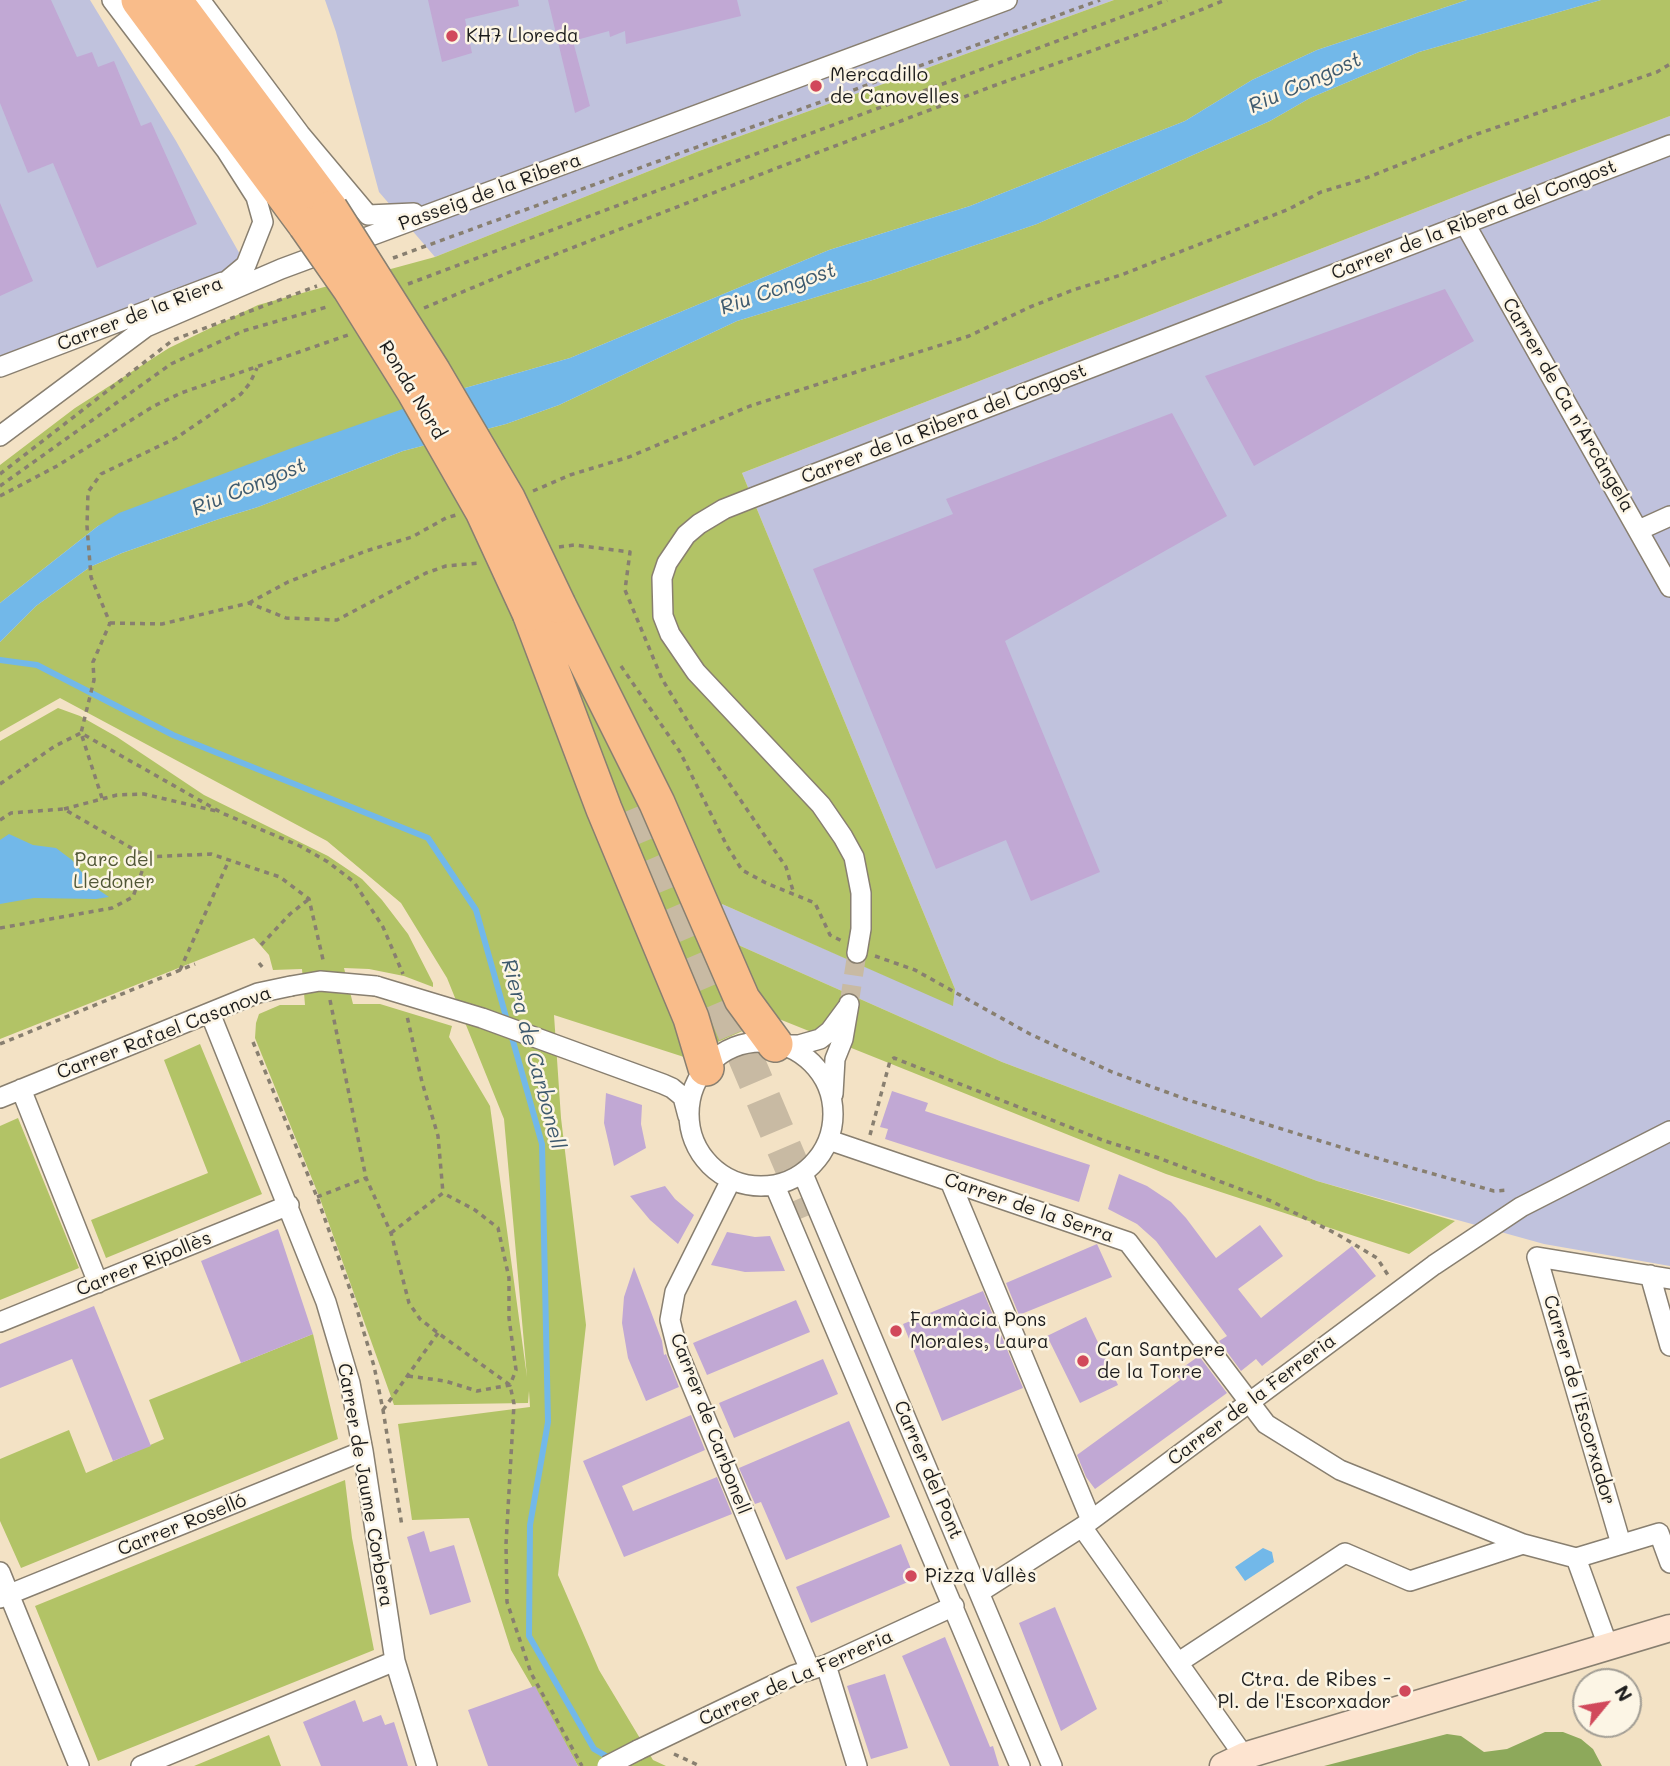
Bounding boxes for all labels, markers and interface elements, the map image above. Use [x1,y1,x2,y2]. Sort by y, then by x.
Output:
place label: KH7 Lloreda [466,25,579,47]
marker: KH7 Lloreda [444,28,460,44]
water label: Riu Congost [1244,47,1366,119]
place label: Mercadillo de Canovelles [830,64,959,108]
marker: Mercadillo de Canovelles [808,78,824,94]
street label: Passeig de la Ribera [396,148,584,236]
street label: Carrer de la Ribera del Congost [1328,155,1620,285]
water label: Riu Congost [717,257,839,321]
street label: Carrer de la Riera [54,272,226,356]
street label: Carrer de Ca n'Arcàngela [1497,294,1639,516]
street label: Ronda Nord [374,337,450,443]
street label: Carrer de la Ribera del Congost [798,359,1090,489]
water label: Riu Congost [188,453,310,521]
park label: Parc del Lledoner [73,849,155,893]
water label: Riera de Carbonell [495,956,571,1152]
street label: Carrer Rafael Casanova [54,982,274,1084]
street label: Carrer de la Serra [941,1168,1117,1248]
street label: Carrer Ripollès [73,1227,215,1301]
street label: Carrer de l'Escorxador [1538,1292,1620,1508]
place label: Farmàcia Pons Morales, Laura [910,1309,1049,1353]
marker: Farmàcia Pons Morales, Laura [888,1323,904,1339]
street label: Carrer de la Ferreria [1163,1329,1341,1471]
street label: Carrer de Carbonell [665,1330,755,1518]
place label: Can Santpere de la Torre [1097,1339,1225,1383]
marker: Can Santpere de la Torre [1075,1353,1091,1369]
street label: Carrer de Jaume Corbera [332,1361,398,1609]
street label: Carrer del Pont [889,1397,967,1543]
street label: Carrer Roselló [114,1489,250,1561]
place label: Pizza Vallès [925,1565,1036,1587]
marker: Pizza Vallès [903,1568,919,1584]
street label: Carrer de La Ferreria [695,1625,897,1731]
north arrow [1572,1668,1642,1738]
place label: Ctra. de Ribes - Pl. de l'Escorxador [1218,1669,1391,1713]
text: N [1609,1681,1638,1706]
marker: Ctra. de Ribes - Pl. de l'Escorxador [1397,1683,1413,1699]

